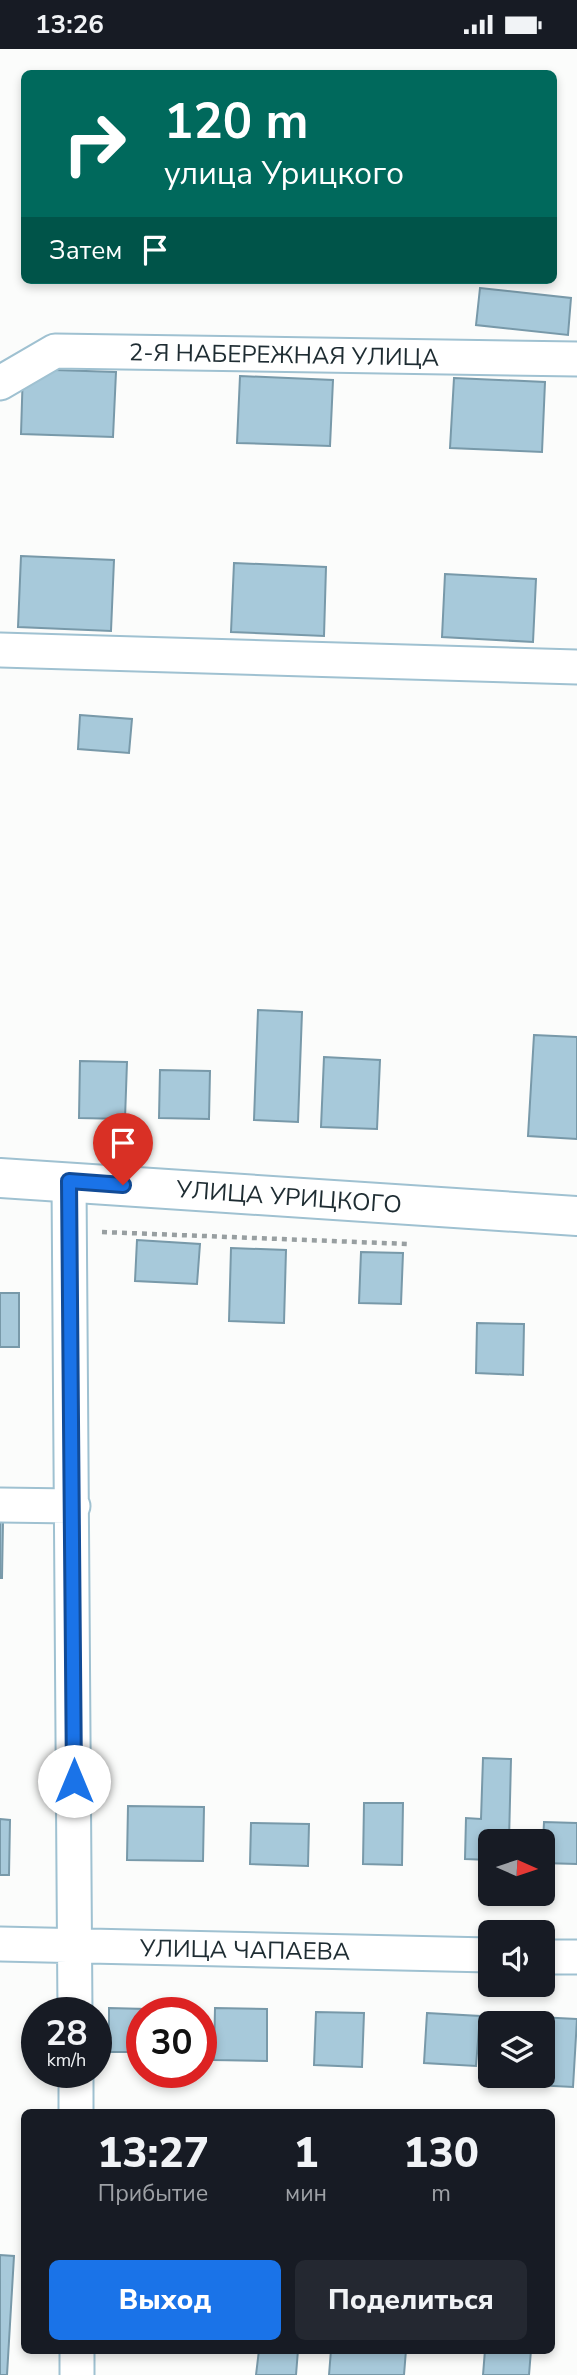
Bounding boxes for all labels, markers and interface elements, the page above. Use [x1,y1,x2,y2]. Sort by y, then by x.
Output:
text: 13:26 [35,7,104,42]
text: 120 m [164,88,308,155]
icon: right [49,98,140,189]
text: улица Урицкого [164,152,404,195]
icon: arrive [136,231,174,269]
text: Затем [49,233,122,268]
street label: 2-Я НАБЕРЕЖНАЯ УЛИЦА [129,336,440,374]
pin [93,1113,153,1185]
icon: arrive [104,1124,142,1162]
street label: УЛИЦА УРИЦКОГО [174,1173,403,1221]
position arrow [37,1744,111,1818]
north arrow [478,1829,555,1906]
map controls [478,1829,555,2088]
button: sound [478,1920,555,1997]
street label: УЛИЦА ЧАПАЕВА [139,1932,351,1968]
speed limit sign: 30 [126,1997,217,2088]
text: 28 [45,2010,88,2057]
button: layers [478,2011,555,2088]
text: km/h [47,2048,86,2072]
text: 13:27 [97,2125,209,2182]
text: 1 [293,2125,319,2182]
text: 130 [403,2125,479,2182]
text: Прибытие [98,2178,208,2209]
text: мин [285,2178,327,2209]
text: m [431,2178,451,2209]
button: Выход [49,2260,281,2340]
button: Поделиться [295,2260,527,2340]

